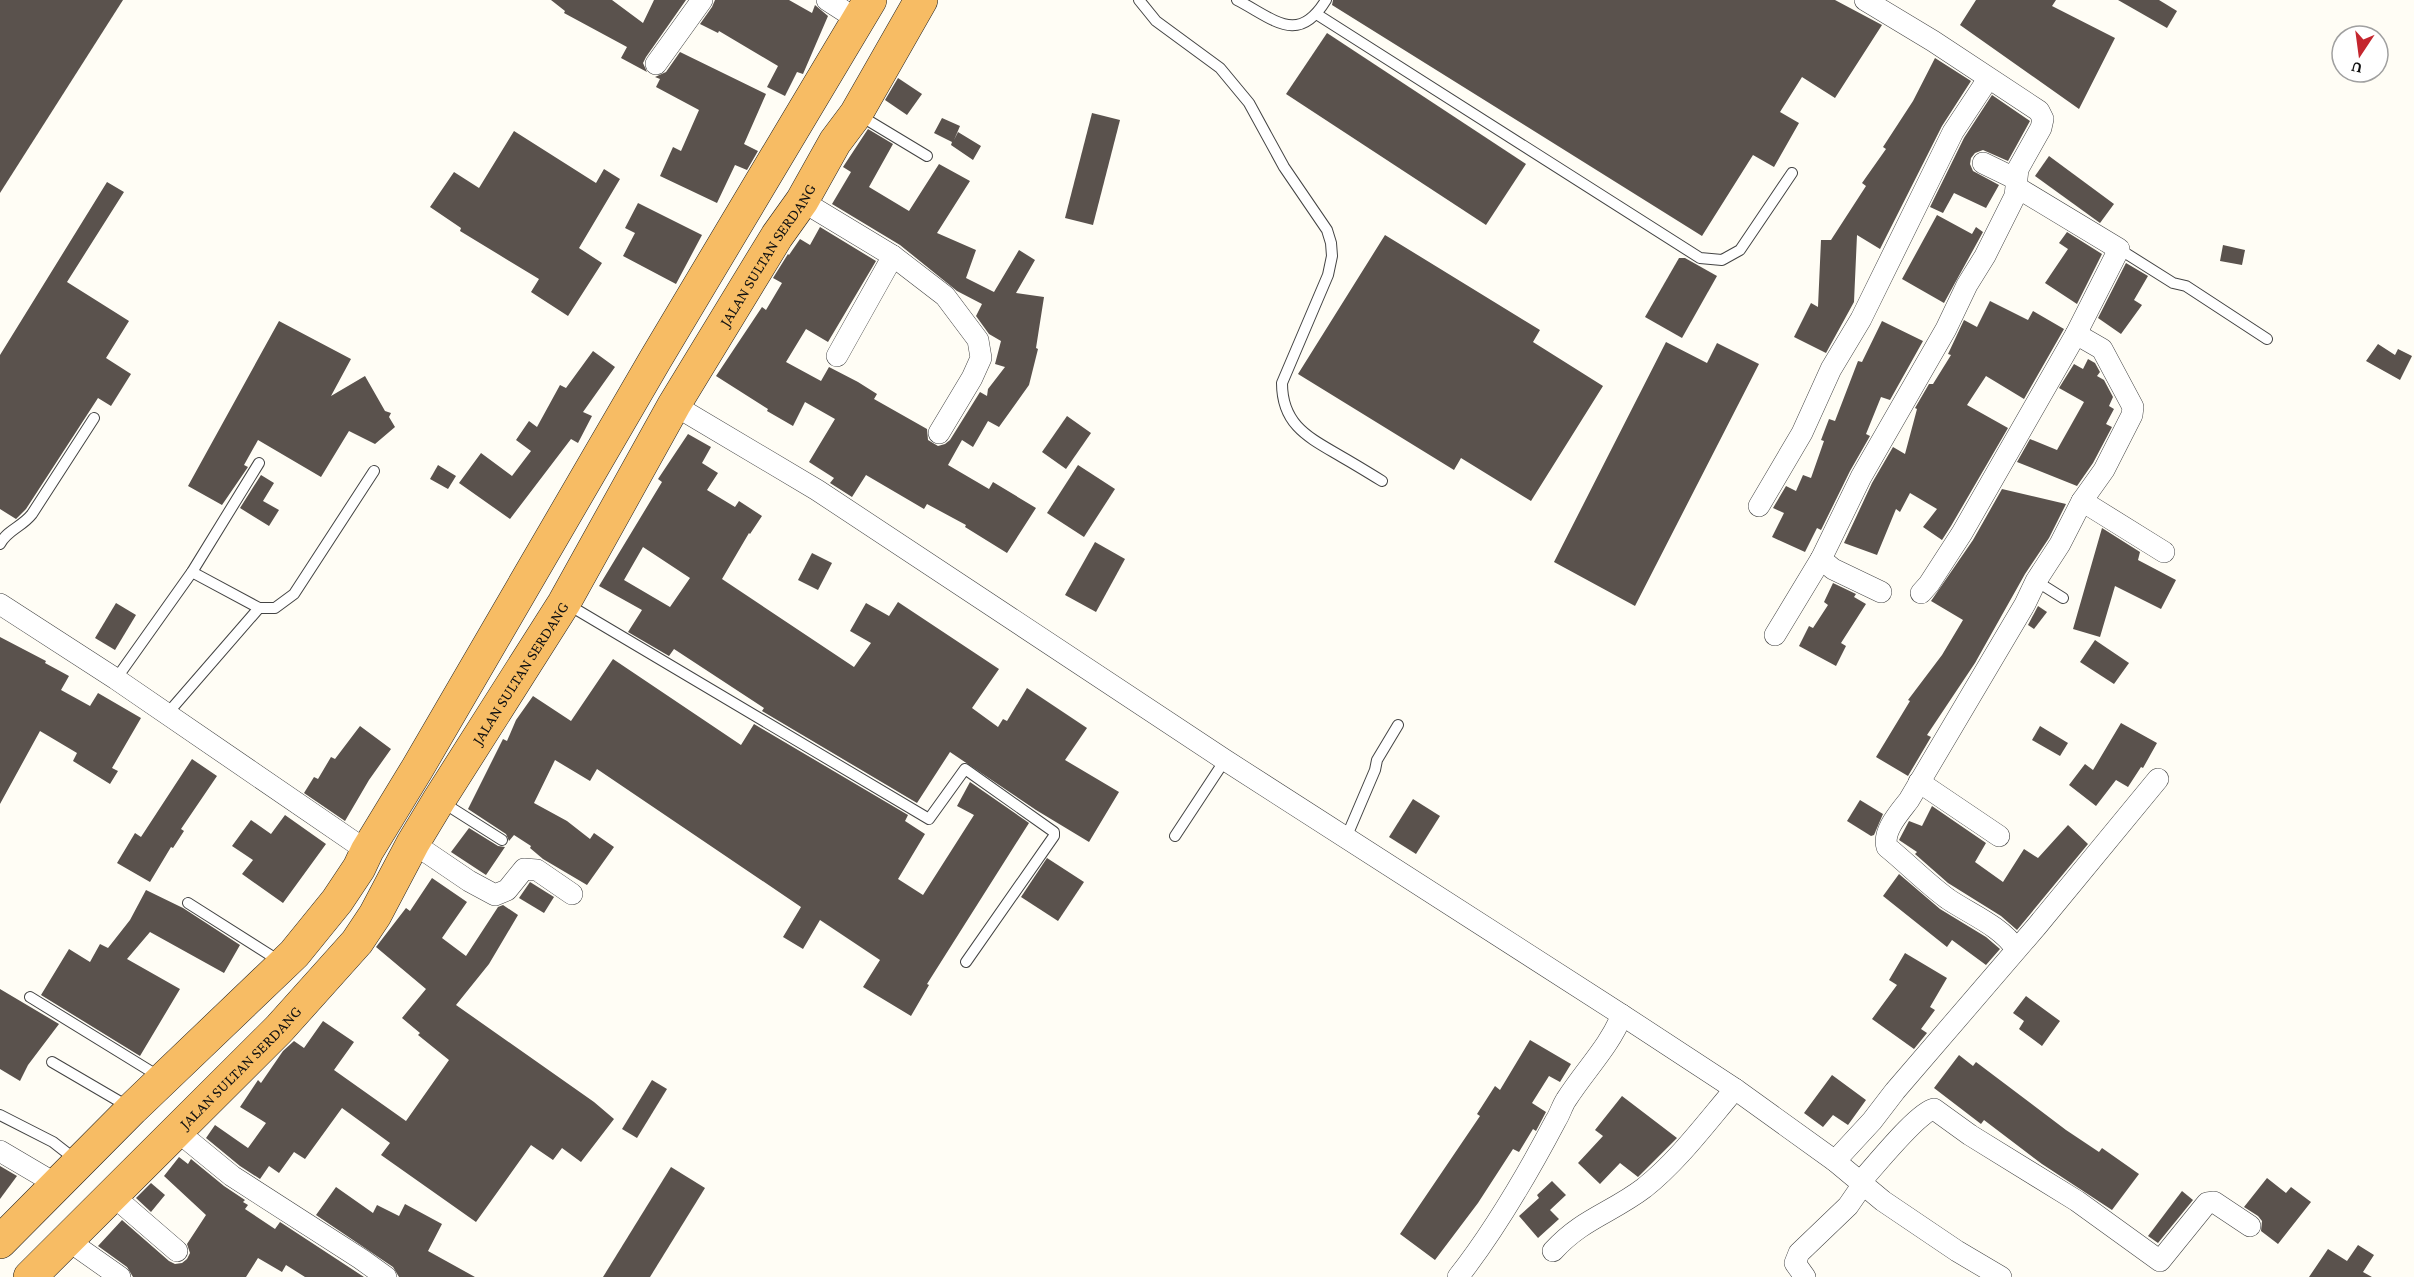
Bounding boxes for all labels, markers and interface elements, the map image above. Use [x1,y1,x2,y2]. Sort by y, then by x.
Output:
north arrow [2330,24,2390,84]
text: U [2349,59,2364,78]
street label: JALAN SULTAN SERDANG [715,181,819,332]
street label: JALAN SULTAN SERDANG [468,599,572,750]
street label: JALAN SULTAN SERDANG [175,1003,305,1134]

